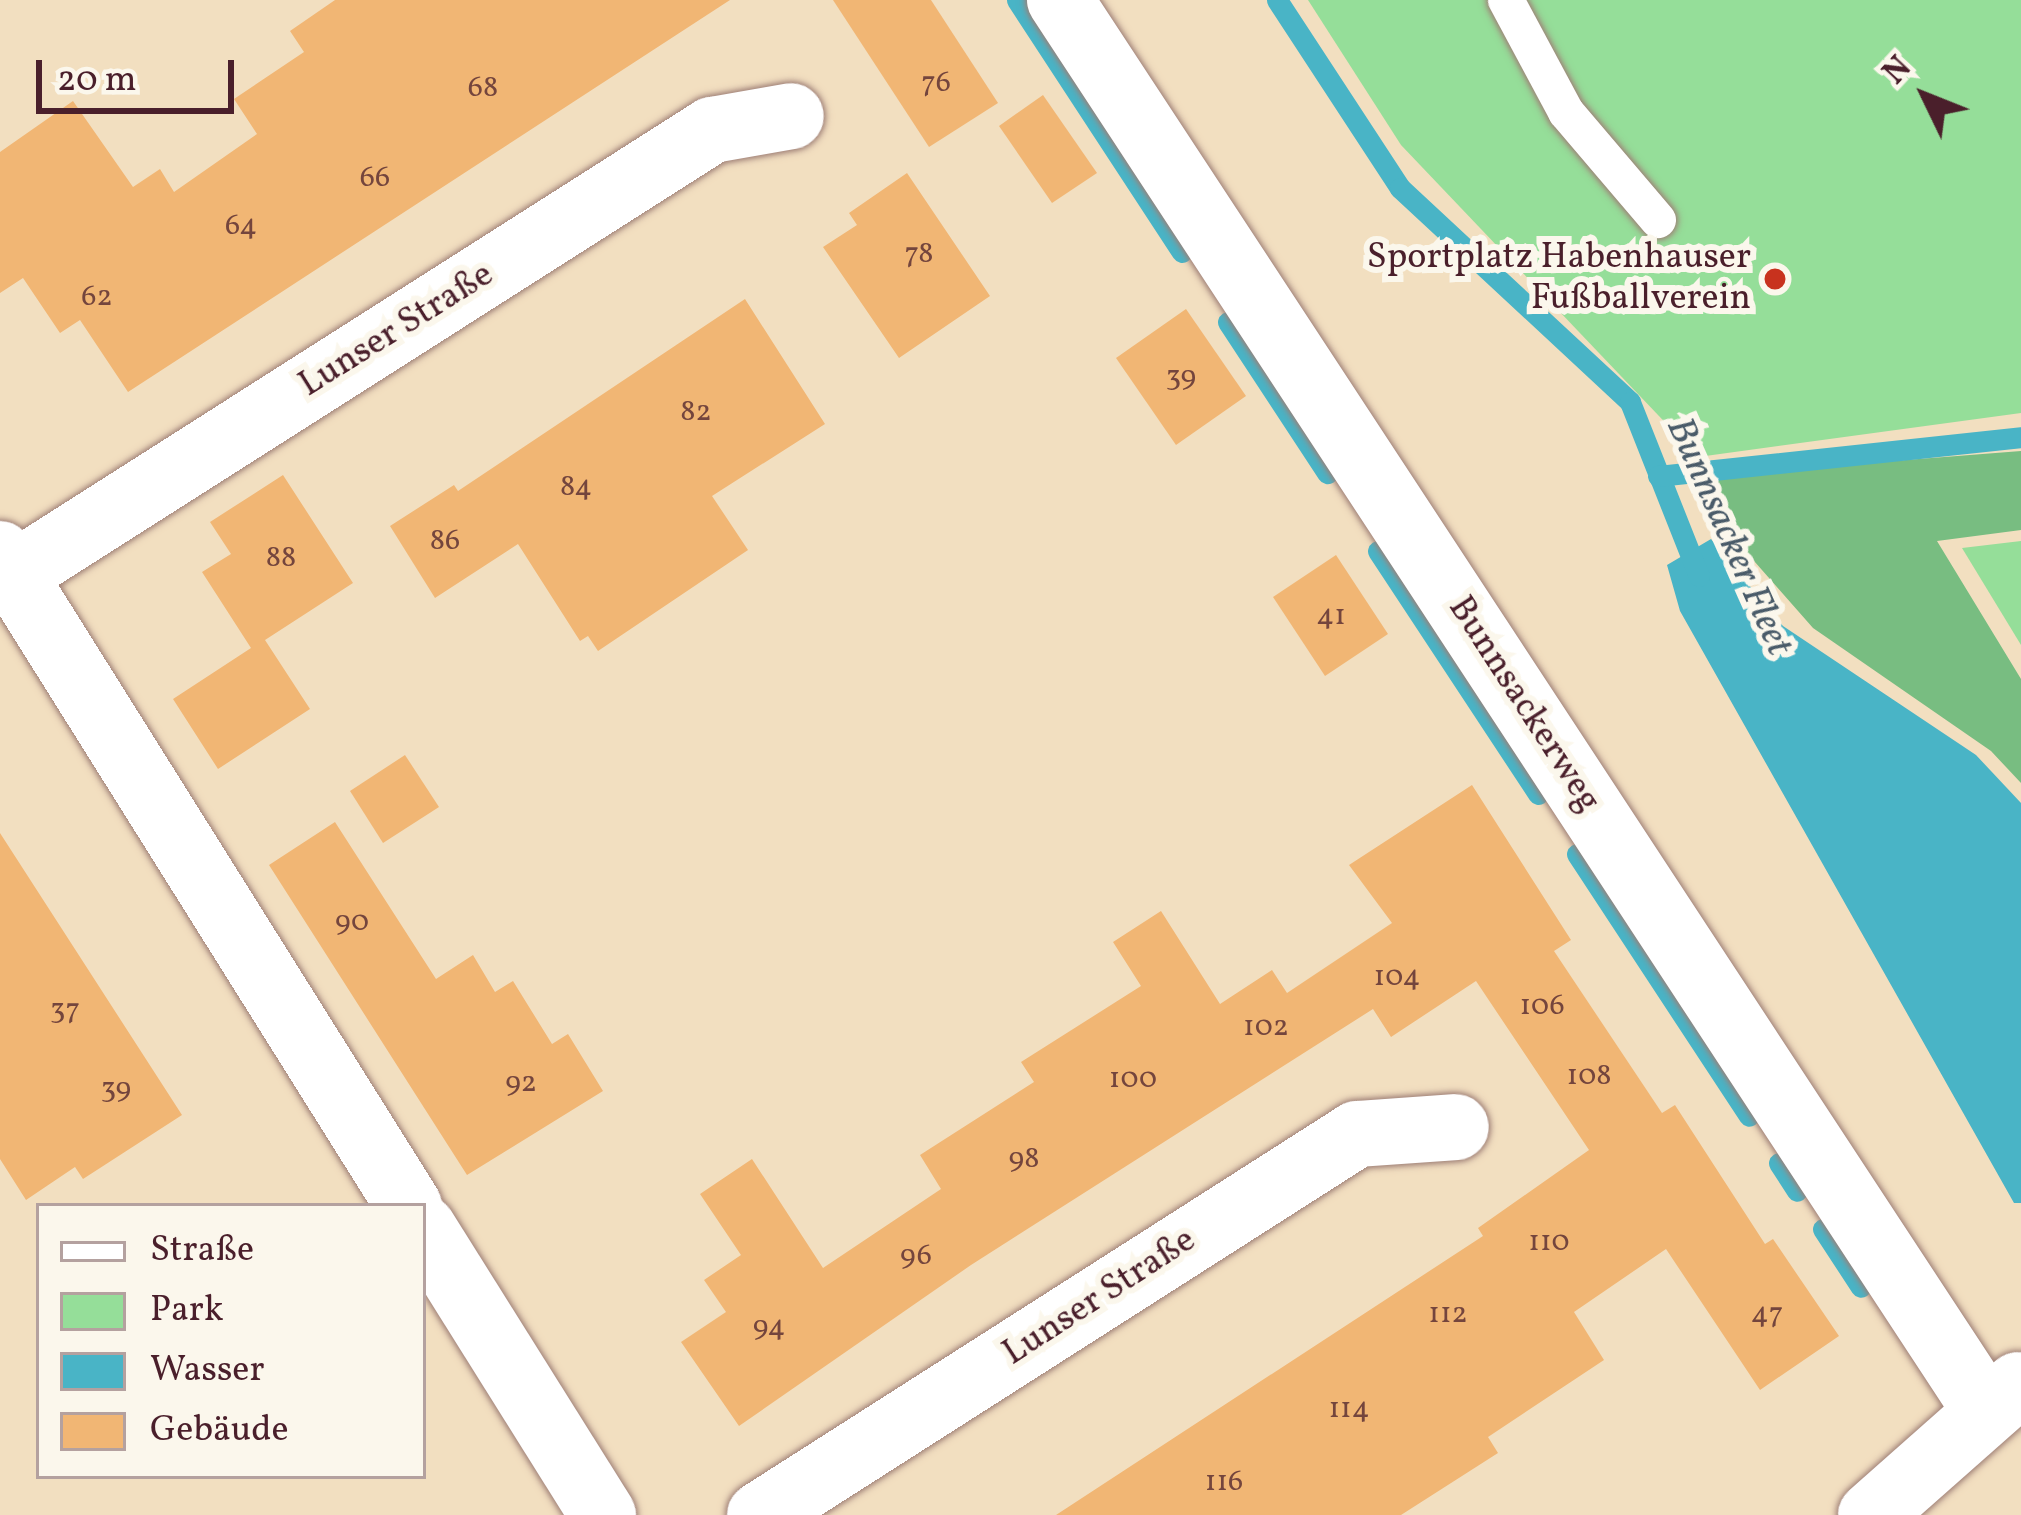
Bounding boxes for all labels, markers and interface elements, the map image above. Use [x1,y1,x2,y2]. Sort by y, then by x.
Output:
scale bar [42,36,240,110]
north arrow [1865,36,1985,156]
text: N [1874,47,1924,96]
text: 20 m [57,56,137,106]
house number: 76 [921,65,951,101]
house number: 68 [468,70,498,106]
house number: 66 [360,160,390,196]
house number: 64 [225,208,257,244]
house number: 78 [905,236,933,272]
place label: Sportplatz Habenhauser Fußballverein [1367,236,1751,321]
street label: Lunser Straße [292,254,502,408]
marker: Sportplatz Habenhauser Fußballverein [1762,266,1788,292]
house number: 62 [81,279,113,315]
house number: 39 [1166,359,1196,395]
house number: 82 [680,394,712,430]
water label: Bunnsacker Fleet [1655,411,1801,663]
house number: 84 [560,469,592,505]
house number: 86 [430,523,460,559]
house number: 88 [266,540,296,576]
street label: Bunnsackerweg [1437,589,1609,821]
house number: 41 [1316,598,1346,634]
house number: 90 [335,904,369,940]
house number: 104 [1374,959,1420,995]
house number: 106 [1519,988,1565,1024]
house number: 37 [50,992,80,1028]
house number: 102 [1243,1009,1289,1045]
house number: 108 [1567,1058,1611,1094]
house number: 100 [1109,1061,1157,1097]
house number: 92 [505,1065,537,1101]
house number: 39 [101,1071,131,1107]
house number: 98 [1009,1141,1039,1177]
legend [36,1203,426,1479]
street label: Lunser Straße [996,1220,1204,1376]
house number: 110 [1528,1224,1570,1260]
text: Straße [150,1226,254,1276]
house number: 96 [900,1238,932,1274]
text: Park [150,1286,224,1336]
house number: 112 [1428,1296,1468,1332]
house number: 47 [1751,1296,1783,1332]
house number: 94 [753,1309,785,1345]
text: Wasser [150,1346,264,1396]
house number: 114 [1328,1391,1370,1427]
text: Gebäude [150,1406,289,1456]
house number: 116 [1205,1464,1243,1500]

